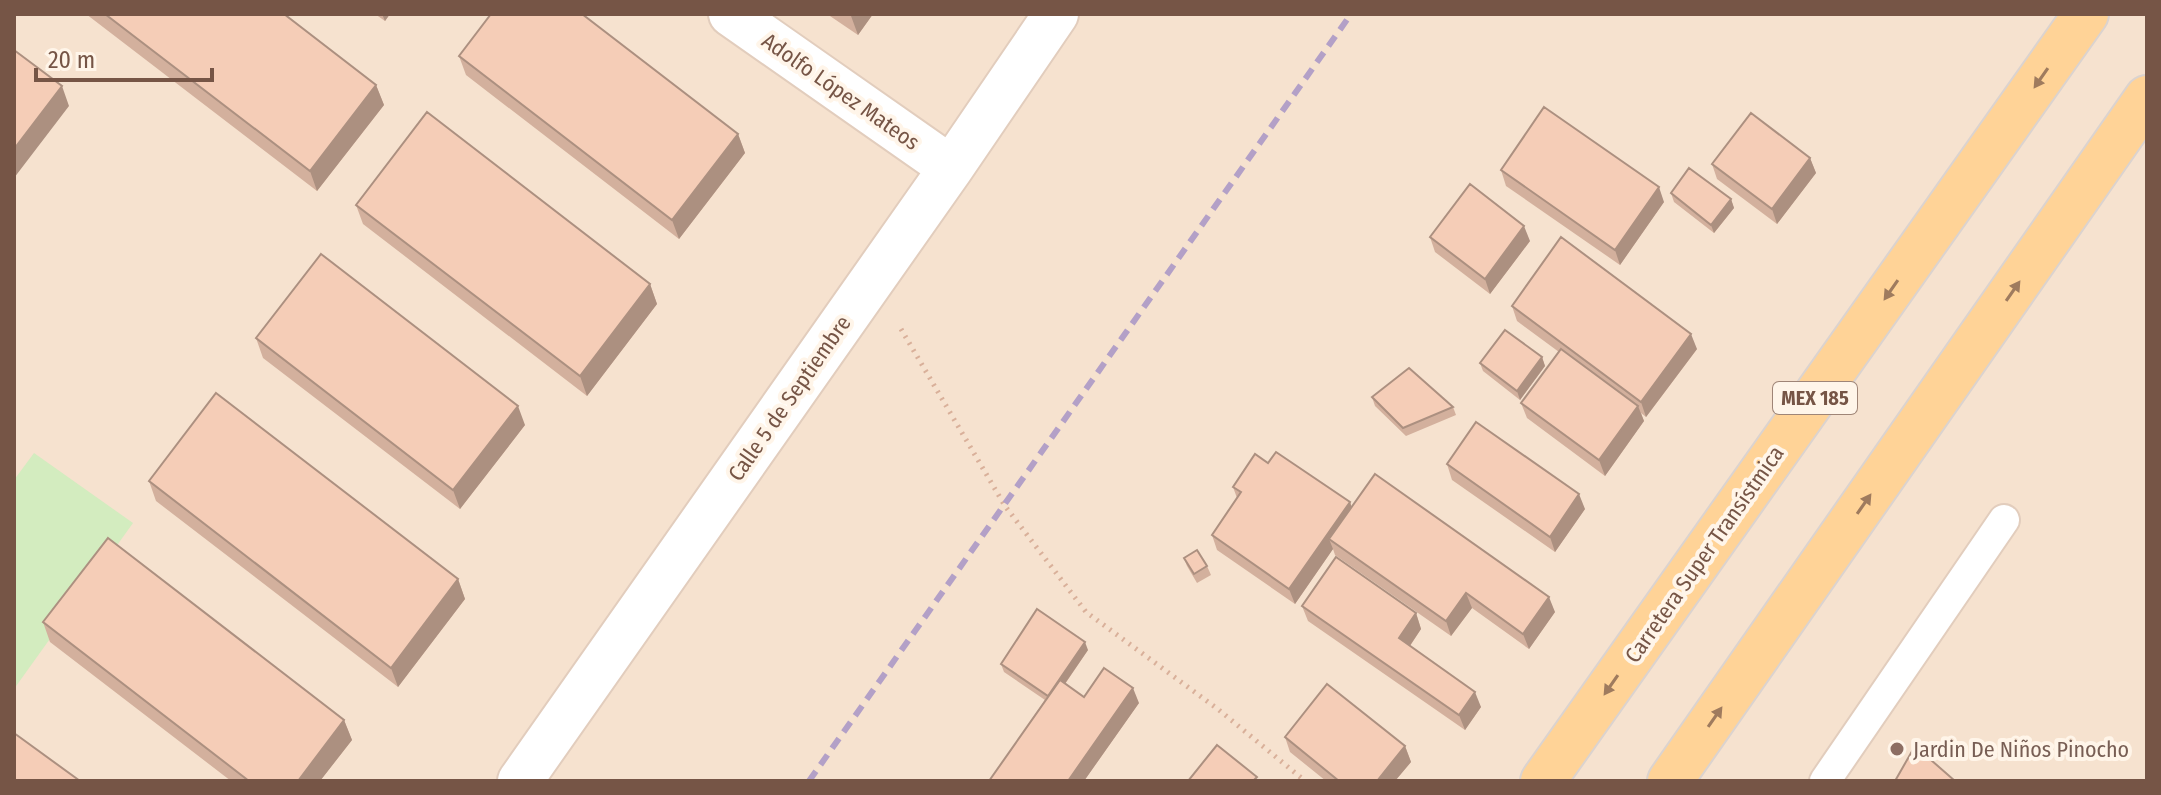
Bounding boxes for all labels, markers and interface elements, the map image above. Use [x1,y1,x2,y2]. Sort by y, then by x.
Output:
street label: Adolfo López Mateos [757,27,925,156]
scale bar [36,32,212,82]
text: 20 m [48,46,95,74]
one-way arrow [2034,67,2049,88]
one-way arrow [1884,279,1899,300]
one-way arrow [2005,280,2020,301]
street label: Calle 5 de Septiembre [722,310,857,486]
road number: MEX 185 [1773,382,1857,414]
street label: Carretera Super Transístmica [1619,441,1790,668]
one-way arrow [1856,493,1871,514]
one-way arrow [1604,674,1619,695]
one-way arrow [1707,707,1722,728]
place label: Jardin De Niños Pinocho [1913,736,2129,763]
marker: Jardin De Niños Pinocho [1888,740,1906,758]

